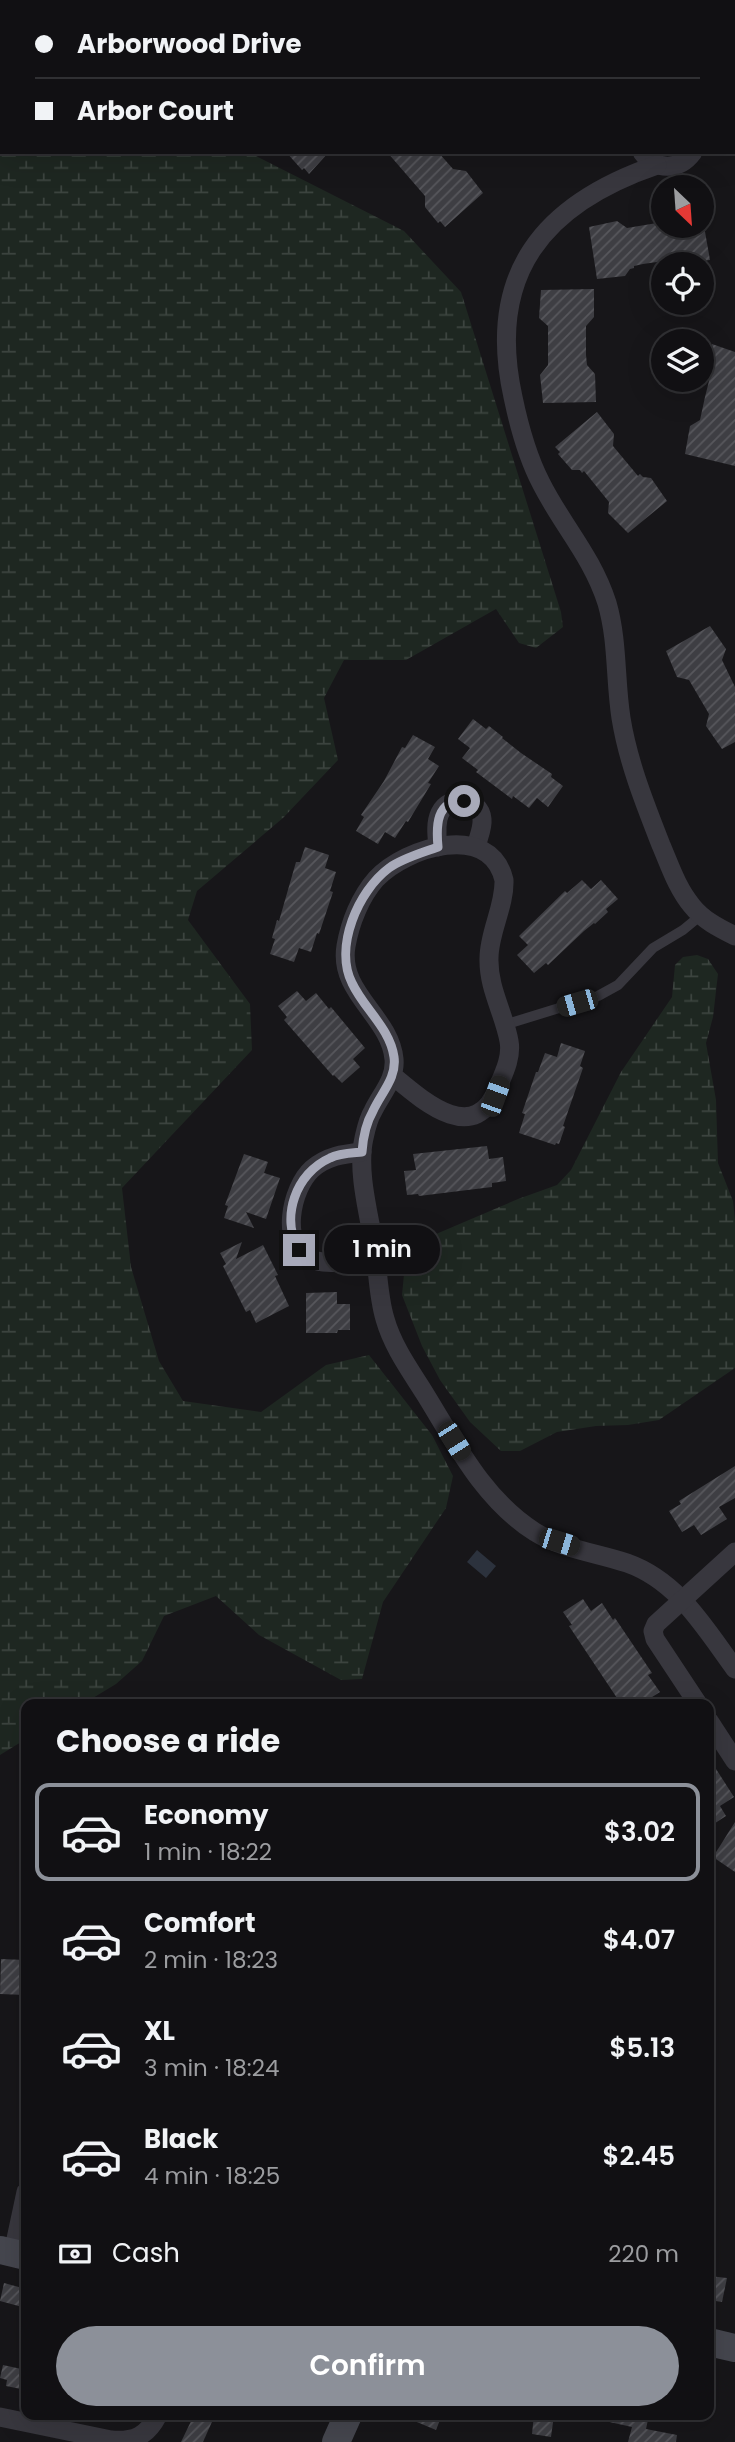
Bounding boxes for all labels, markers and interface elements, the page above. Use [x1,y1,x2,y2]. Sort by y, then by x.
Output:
text: Arborwood Drive [77,26,301,62]
text: Arbor Court [77,93,234,129]
north arrow [651,175,714,238]
map controls [651,175,714,392]
button: locate [651,252,714,315]
button: layers [651,329,714,392]
route start [448,785,480,817]
car [554,987,601,1019]
car [478,1073,513,1119]
callout: 1 min [324,1226,439,1274]
text: 1 min [352,1233,412,1265]
route end [283,1234,315,1266]
car [434,1418,475,1464]
car [536,1526,583,1558]
text: Choose a ride [56,1718,280,1763]
text: Economy [144,1797,268,1833]
icon: car [60,1801,123,1864]
text: $3.02 [604,1814,675,1850]
text: 1 min · 18:22 [144,1836,272,1868]
text: Comfort [144,1905,256,1941]
icon: car [60,1909,123,1972]
text: $4.07 [603,1922,675,1958]
text: 2 min · 18:23 [144,1944,278,1976]
text: XL [144,2013,175,2049]
icon: car [60,2017,123,2080]
text: $5.13 [610,2030,675,2066]
text: 3 min · 18:24 [144,2052,279,2084]
text: Black [144,2121,218,2157]
icon: car [60,2125,123,2188]
text: $2.45 [602,2138,675,2174]
text: 4 min · 18:25 [144,2160,280,2192]
icon: cash [56,2235,94,2273]
text: Cash [112,2235,180,2271]
text: 220 m [608,2238,679,2270]
button: Confirm [56,2326,679,2406]

